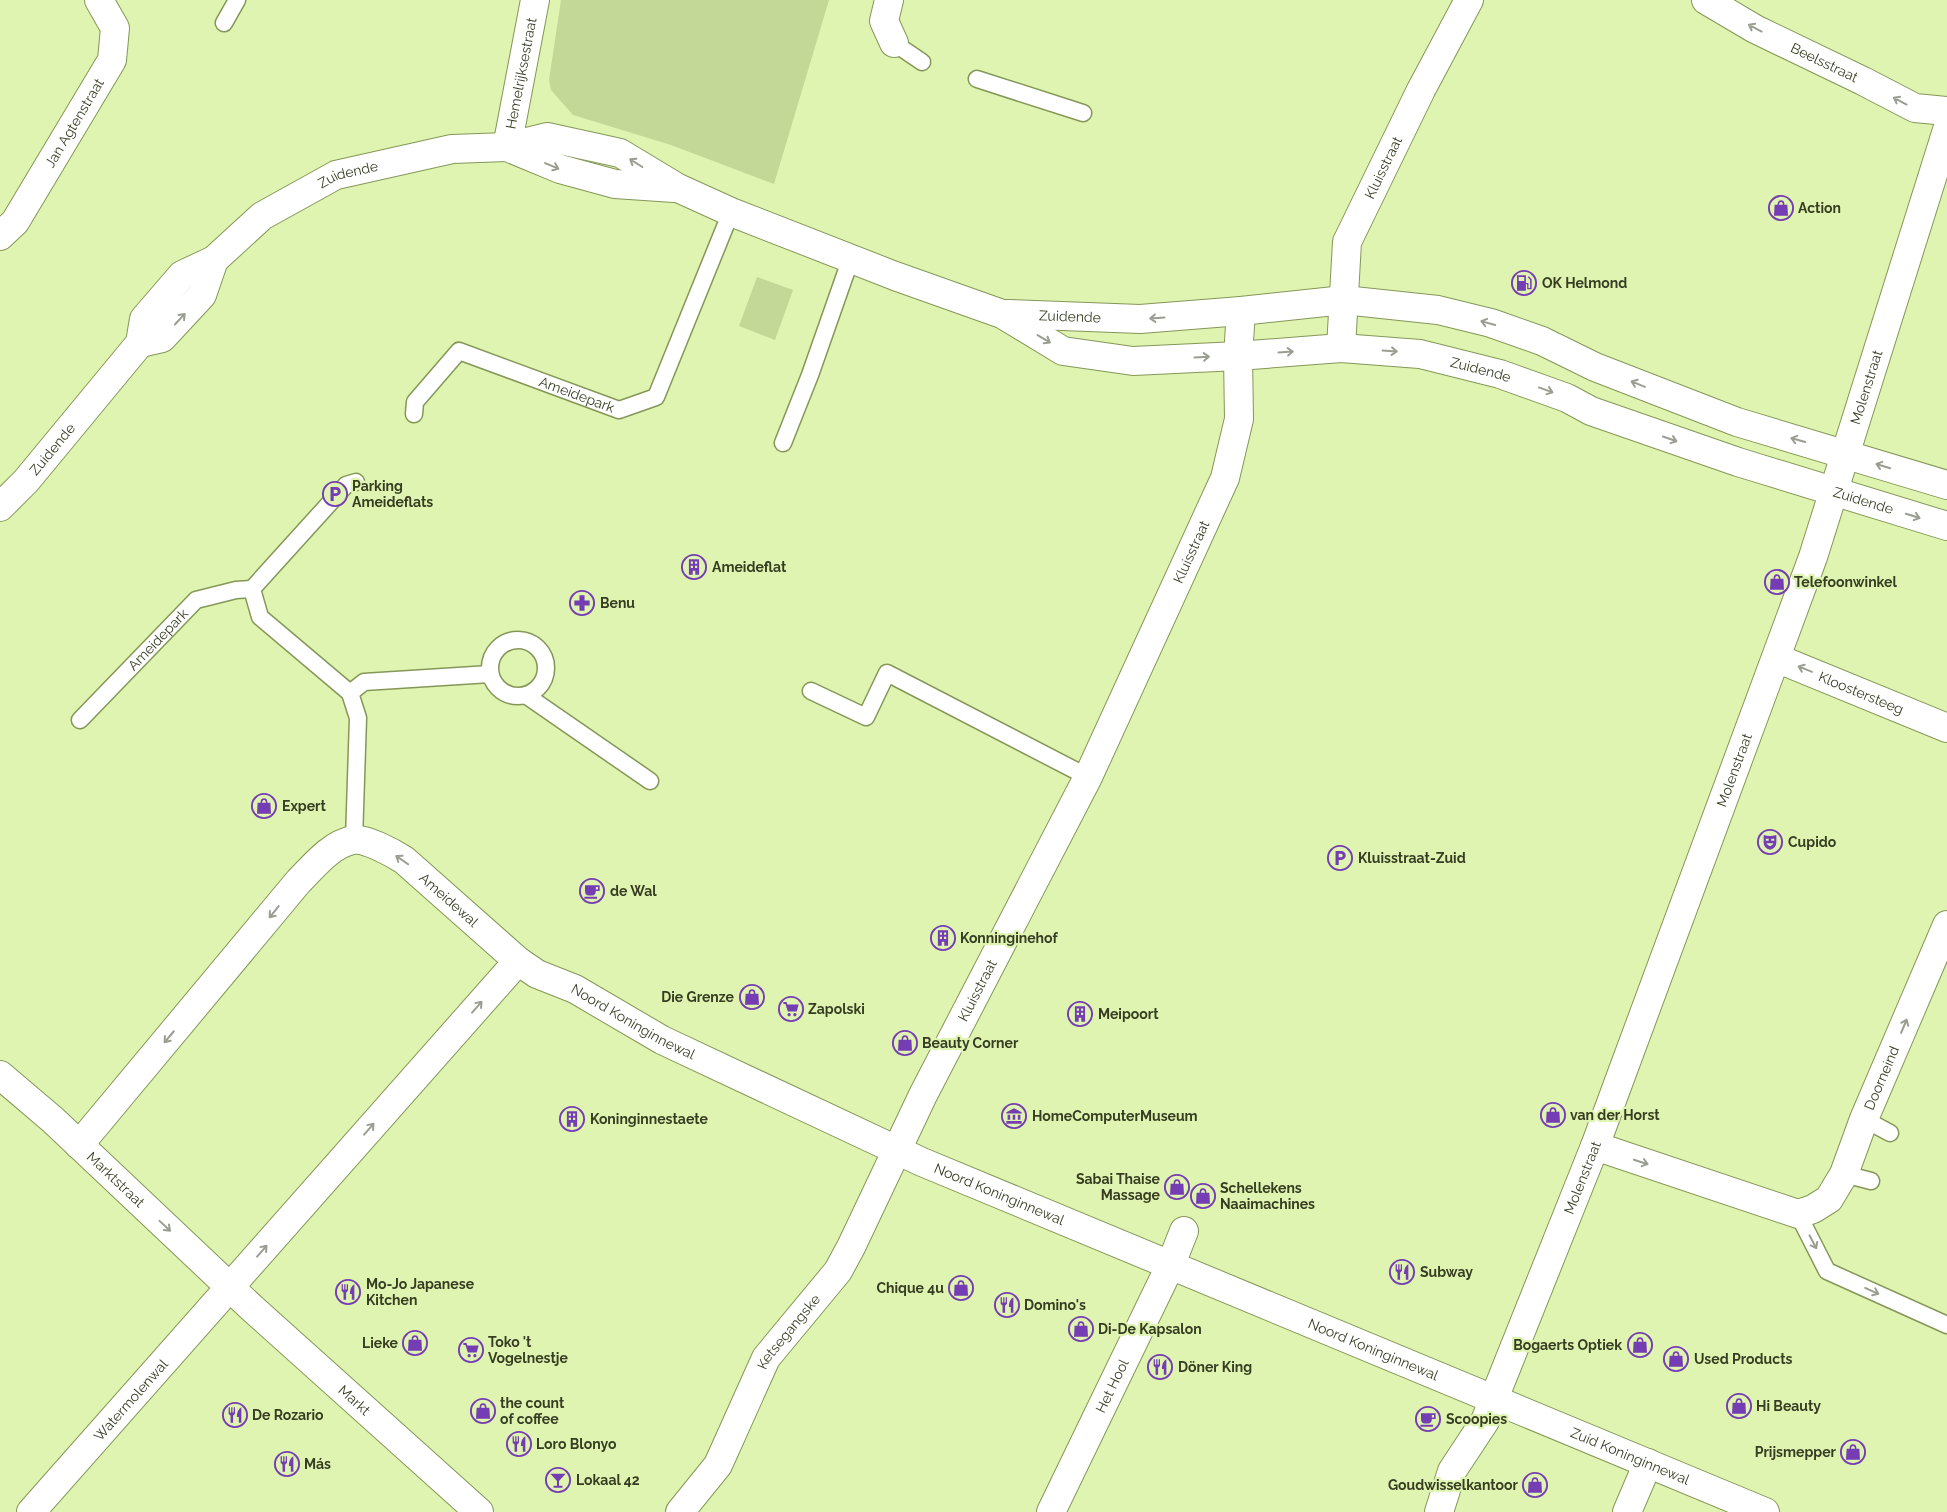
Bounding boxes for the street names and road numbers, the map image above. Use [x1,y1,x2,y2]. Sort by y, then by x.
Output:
street label: Hemelrijksestraat [503,16,540,130]
street label: Beelsstraat [1788,39,1861,86]
street label: Jan Agtenstraat [42,75,107,170]
street label: Kluisstraat [1361,134,1405,201]
street label: Zuidende [315,158,379,191]
street label: Zuidende [1039,307,1101,326]
street label: Molenstraat [1847,348,1886,426]
street label: Zuidende [1449,354,1513,385]
street label: Ameidepark [537,373,617,416]
street label: Zuidende [26,420,78,478]
street label: Zuidende [1831,484,1895,517]
street label: Kluisstraat [1170,518,1213,586]
street label: Ameidepark [125,605,192,674]
street label: Kloostersteeg [1816,668,1906,717]
street label: Molenstraat [1713,731,1755,809]
street label: Ameidewal [416,870,482,930]
street label: Kluisstraat [955,957,1000,1024]
street label: Noord Koninginnewal [568,981,698,1062]
street label: Doorneind [1861,1044,1902,1112]
street label: Molenstraat [1561,1139,1604,1216]
street label: Marktstraat [84,1148,148,1211]
street label: Noord Koninginnewal [932,1160,1067,1228]
street label: Ketsegangske [754,1291,823,1372]
street label: Noord Koninginnewal [1306,1315,1441,1384]
street label: Watermolenwal [91,1356,171,1444]
street label: Het Hool [1092,1357,1132,1415]
street label: Markt [335,1382,374,1419]
street label: Zuid Koninginnewal [1568,1424,1692,1488]

